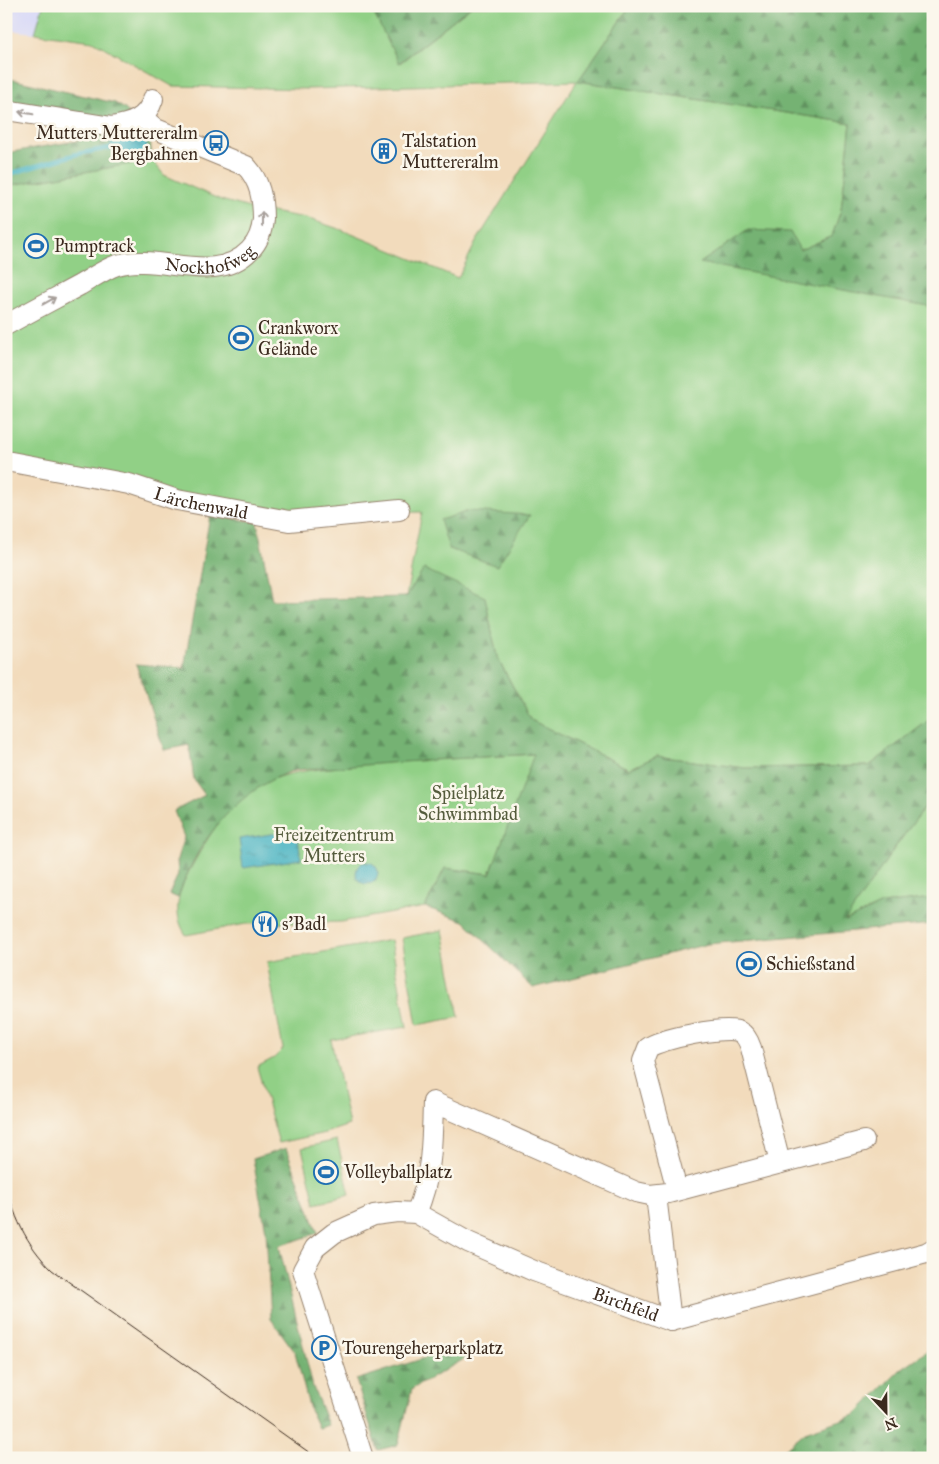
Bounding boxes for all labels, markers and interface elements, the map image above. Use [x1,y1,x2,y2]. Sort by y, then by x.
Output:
one-way arrow [19,108,35,117]
place label: Mutters Muttereralm Bergbahnen [36,122,198,166]
bus stop icon: Mutters Muttereralm Bergbahnen [203,130,229,156]
place label: Talstation Muttereralm [402,130,499,173]
building icon: Talstation Muttereralm [371,138,397,164]
one-way arrow [257,211,267,228]
sports icon: Pumptrack [23,233,49,259]
place label: Pumptrack [54,235,135,257]
street label: Nockhofweg [164,240,261,279]
one-way arrow [41,296,56,306]
place label: Crankworx Gelände [258,317,338,360]
sports icon: Crankworx Gelände [228,325,254,351]
street label: Lärchenwald [151,482,250,524]
park label: Spielplatz Schwimmbad [418,782,518,825]
park label: Freizeitzentrum Mutters [274,824,394,867]
restaurant icon: s'Badl [252,911,278,937]
place label: s'Badl [282,913,327,935]
sports icon: Schießstand [736,951,762,977]
place label: Schießstand [766,953,855,975]
sports icon: Volleyballplatz [313,1159,339,1185]
place label: Volleyballplatz [343,1161,452,1183]
street label: Birchfeld [590,1282,662,1327]
parking icon: Tourengeherparkplatz [311,1335,337,1361]
place label: Tourengeherparkplatz [342,1337,503,1360]
north arrow [862,1386,912,1436]
text: N [882,1413,899,1434]

